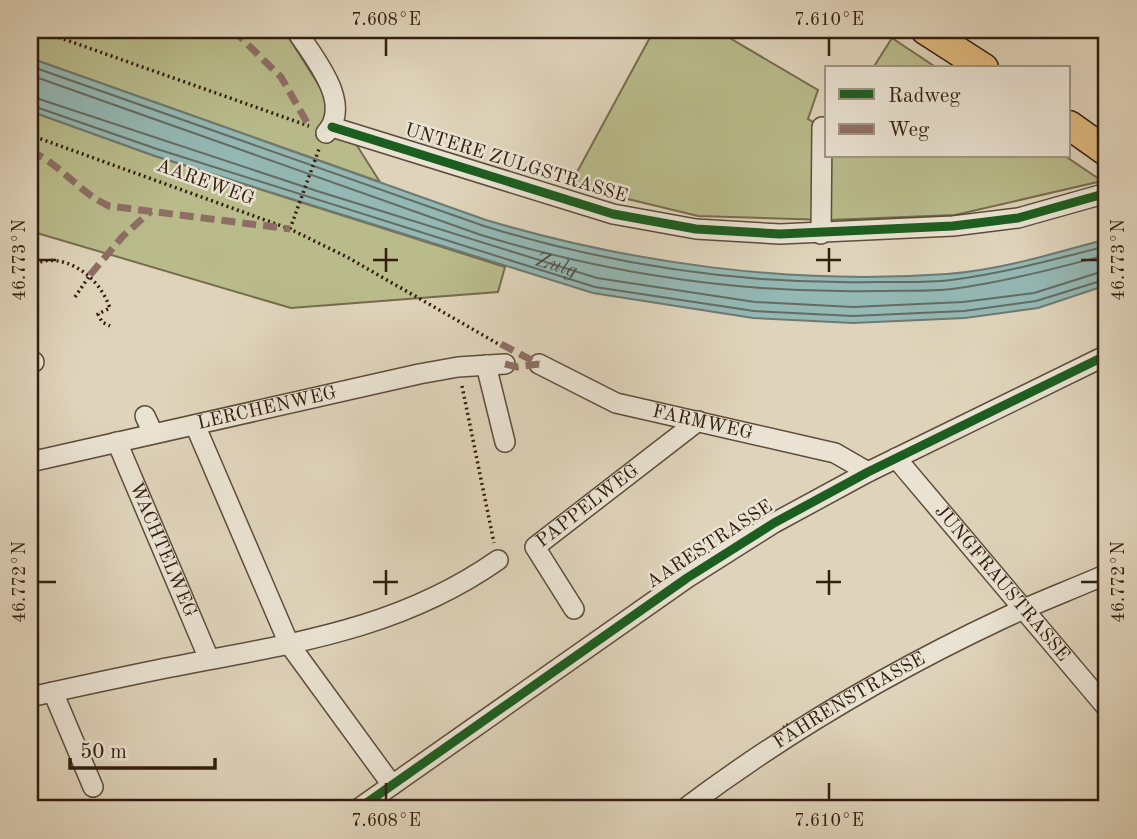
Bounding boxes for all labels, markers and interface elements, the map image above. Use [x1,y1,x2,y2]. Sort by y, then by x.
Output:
text: 7.608°E [351,11,421,29]
text: 7.610°E [794,11,864,29]
legend [825,66,1070,158]
text: Radweg [888,86,961,107]
text: Weg [888,120,930,141]
street label: UNTERE ZULGSTRASSE [402,121,630,207]
street label: AAREWEG [153,156,257,210]
text: 46.773°N [11,219,29,301]
text: 46.773°N [1110,219,1128,301]
water label: Zulg [533,249,580,282]
street label: LERCHENWEG [196,383,339,433]
street label: FARMWEG [650,402,755,443]
street label: PAPPELWEG [533,461,643,552]
street label: WACHTELWEG [126,480,200,620]
street label: AARESTRASSE [644,497,776,593]
street label: JUNGFRAUSTRASSE [931,502,1073,665]
text: 46.772°N [11,541,29,623]
text: 46.772°N [1110,541,1128,623]
street label: FÄHRENSTRASSE [770,649,929,753]
scale bar [70,727,215,771]
text: 50 m [80,742,127,763]
text: 7.608°E [351,812,421,830]
text: 7.610°E [794,812,864,830]

